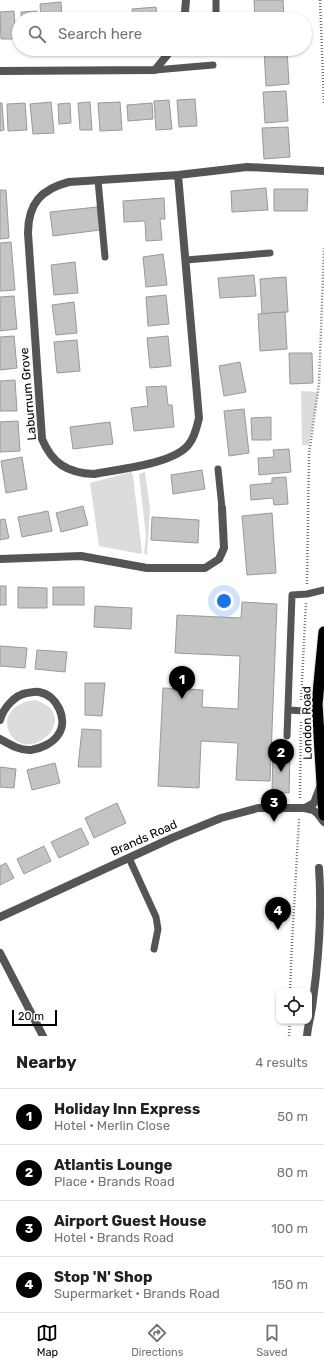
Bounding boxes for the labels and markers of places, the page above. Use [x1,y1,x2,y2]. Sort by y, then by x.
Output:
pin: 1 [169,666,195,699]
pin: 2 [268,739,294,772]
pin: 3 [261,789,287,822]
pin: 4 [265,897,291,930]

